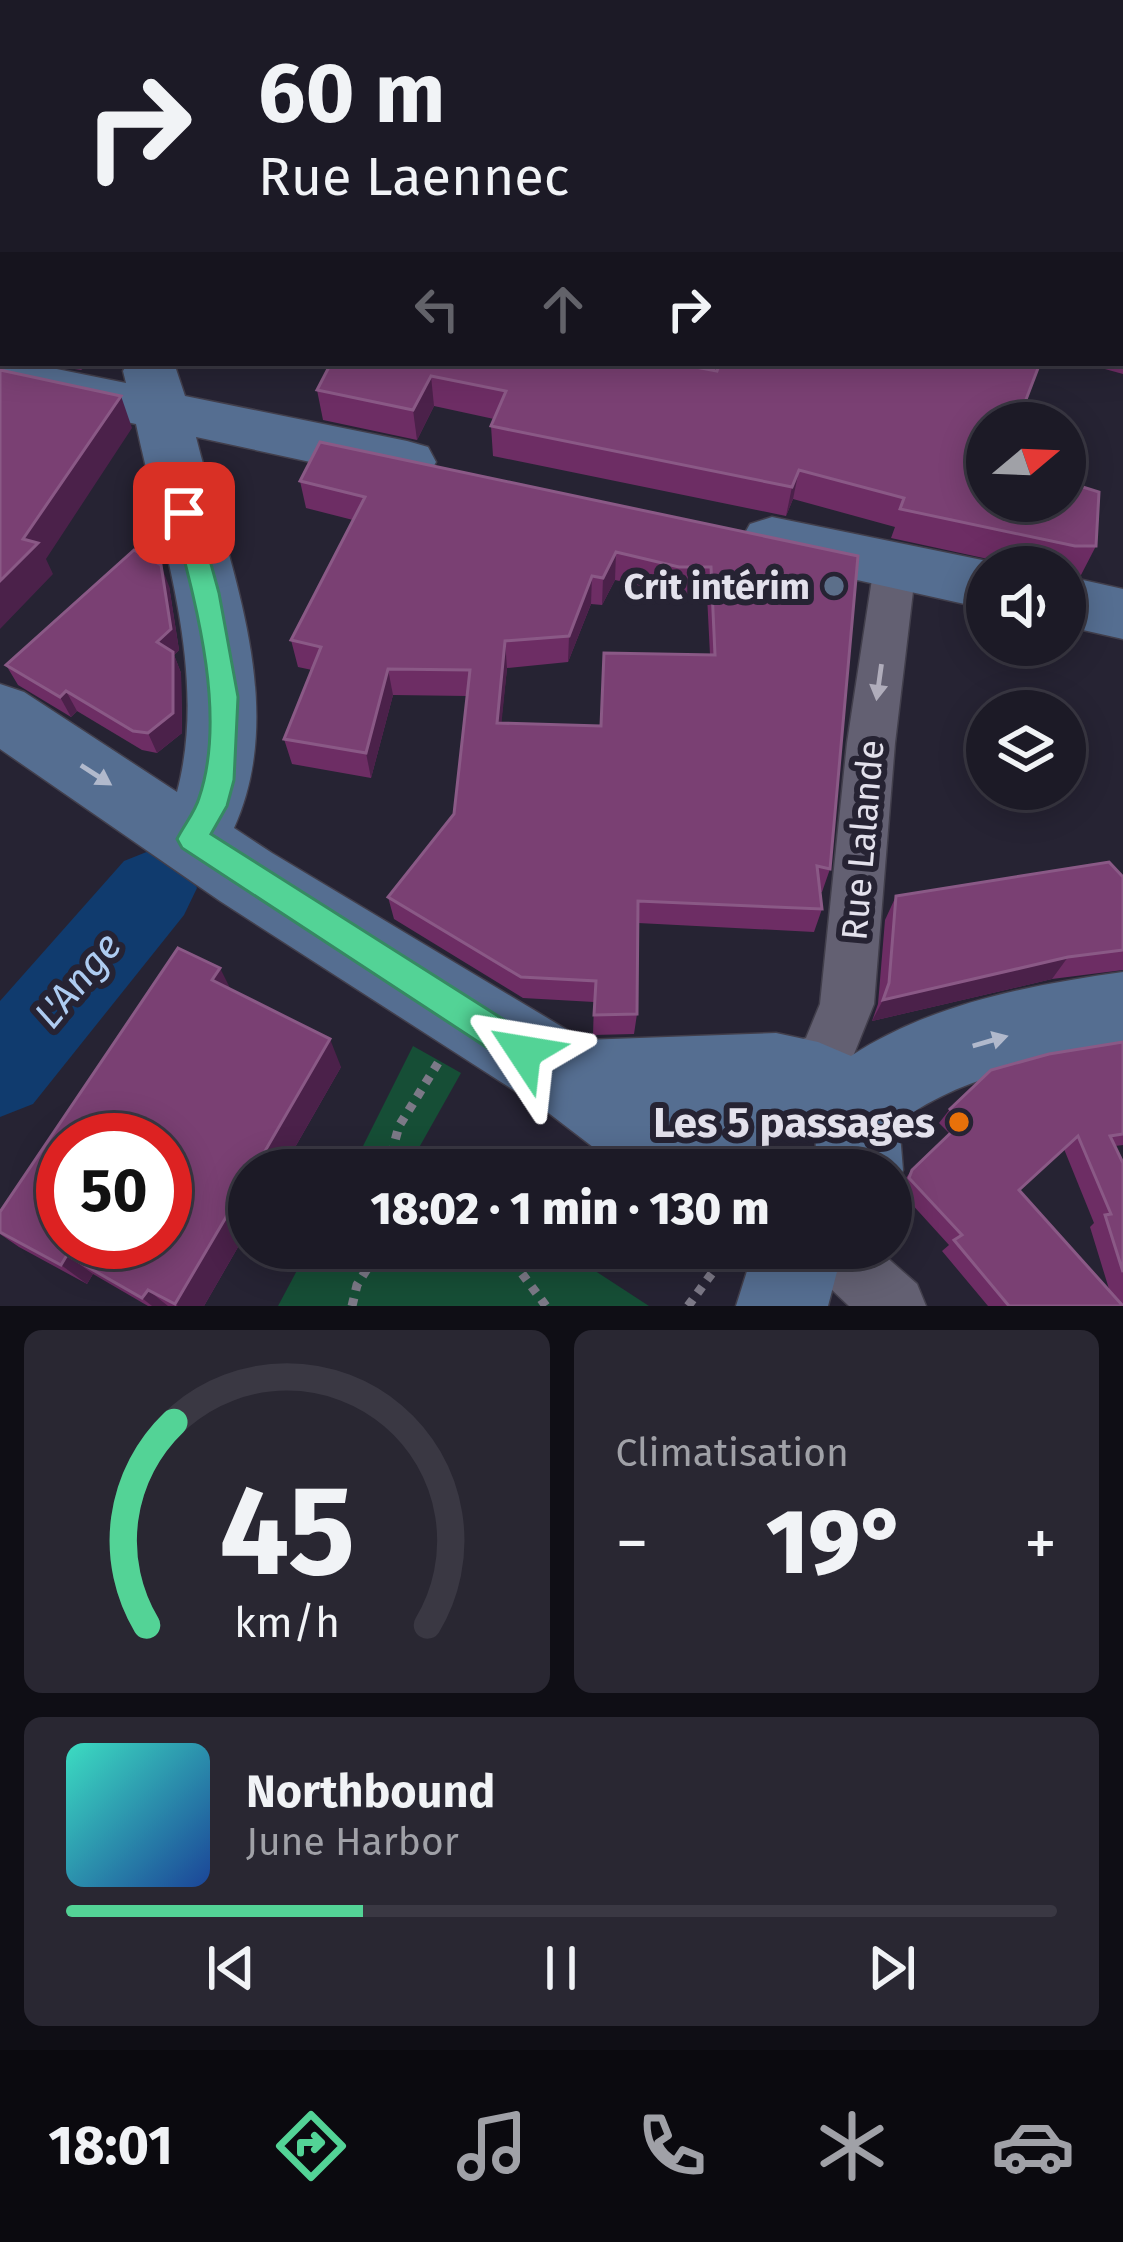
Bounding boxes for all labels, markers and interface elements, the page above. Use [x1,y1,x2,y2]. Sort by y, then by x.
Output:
text: 60 m [258,43,445,144]
icon: right [60,48,216,204]
text: Rue Laennec [258,145,570,209]
icon: left [404,276,470,342]
icon: ahead [530,276,596,342]
icon: right [656,276,722,342]
north arrow [966,402,1086,522]
map controls [966,402,1086,810]
pin [133,462,235,564]
icon: arrive [151,480,217,546]
button: sound [966,546,1086,666]
place label: Crit intérim [624,565,810,609]
marker: Crit intérim [821,573,847,599]
one-way arrow [869,664,888,701]
button: layers [966,690,1086,810]
street label: Rue Lalande [832,738,894,942]
one-way arrow [80,764,113,786]
water label: L'Ange [25,924,131,1038]
position arrow [461,989,587,1115]
one-way arrow [973,1031,1009,1049]
place label: Les 5 passages [653,1098,935,1148]
marker: Les 5 passages [946,1109,972,1135]
speed limit sign: 50 [36,1113,192,1269]
text: 18:02 · 1 min · 130 m [371,1182,769,1236]
text: Climatisation [616,1430,849,1476]
text: 45 [219,1457,355,1607]
text: 19° [766,1489,907,1597]
text: − [616,1504,649,1583]
text: + [1024,1504,1057,1583]
text: km/h [234,1596,340,1647]
text: Northbound [246,1765,495,1819]
text: June Harbor [246,1819,459,1865]
icon: previous [198,1935,264,2001]
icon: pause [528,1935,594,2001]
icon: next [859,1935,925,2001]
icon: directions [269,2104,353,2188]
icon: music [450,2104,534,2188]
icon: phone [630,2104,714,2188]
icon: climate [810,2104,894,2188]
icon: car [991,2104,1075,2188]
text: 18:01 [48,2114,173,2178]

